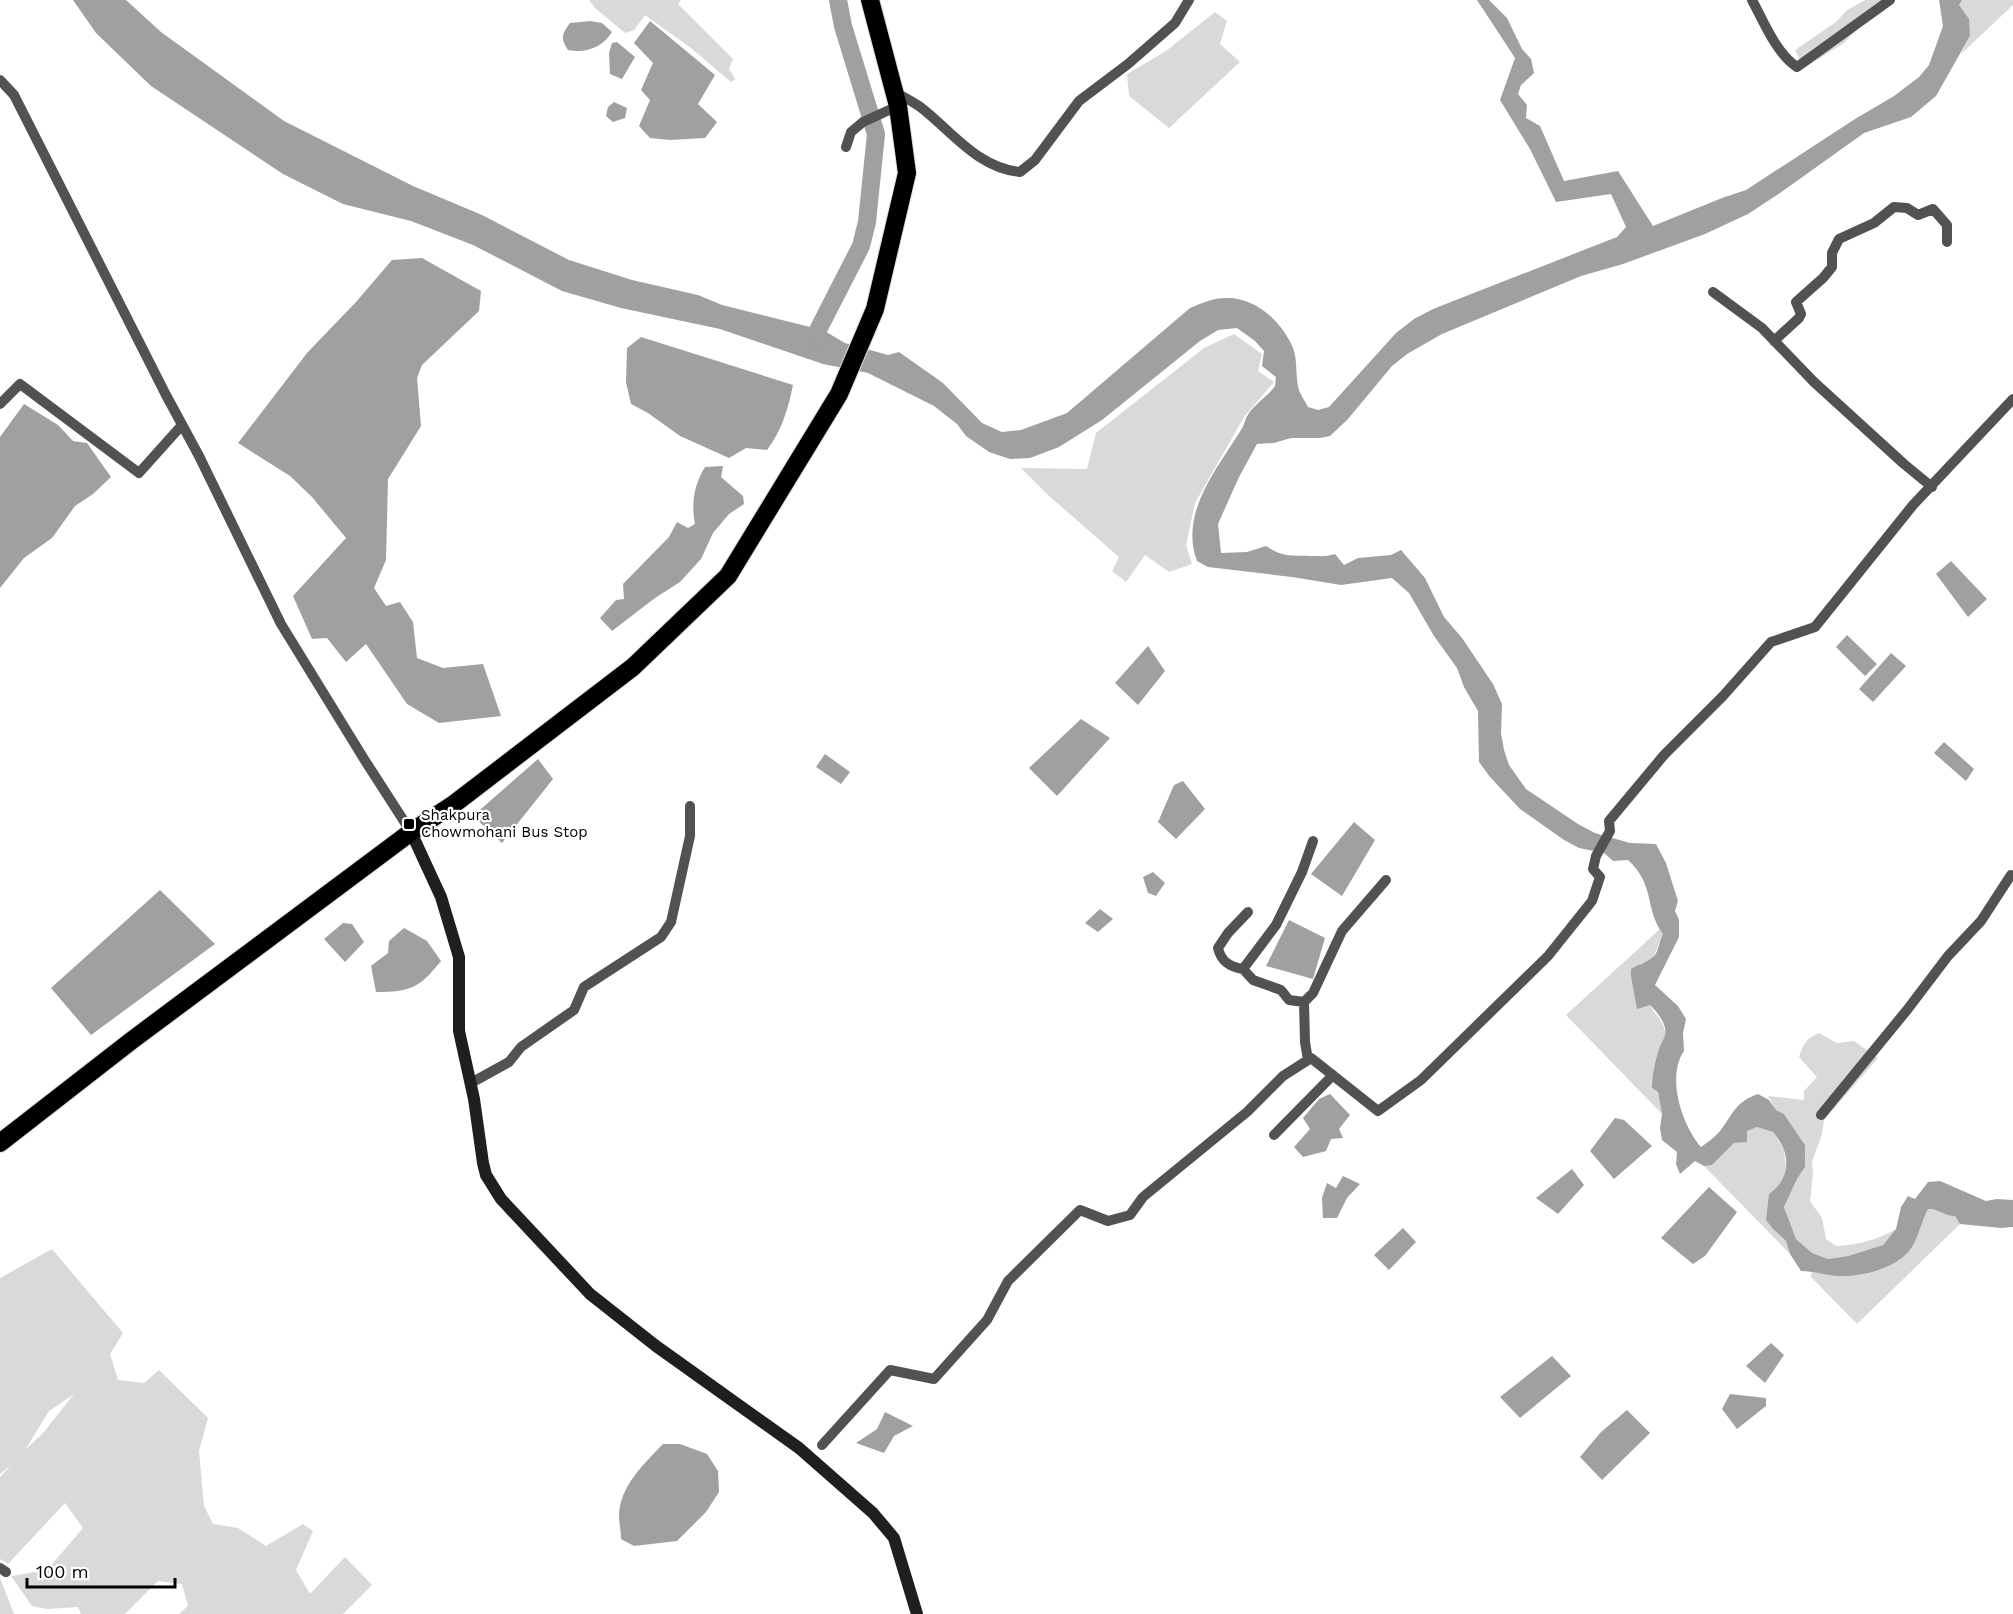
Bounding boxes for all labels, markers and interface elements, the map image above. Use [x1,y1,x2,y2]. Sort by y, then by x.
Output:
place label: Shakpura Chowmohani Bus Stop [421,806,588,841]
marker: Shakpura Chowmohani Bus Stop [402,817,416,831]
scale bar [27,1551,176,1589]
text: 100 m [36,1561,89,1582]

